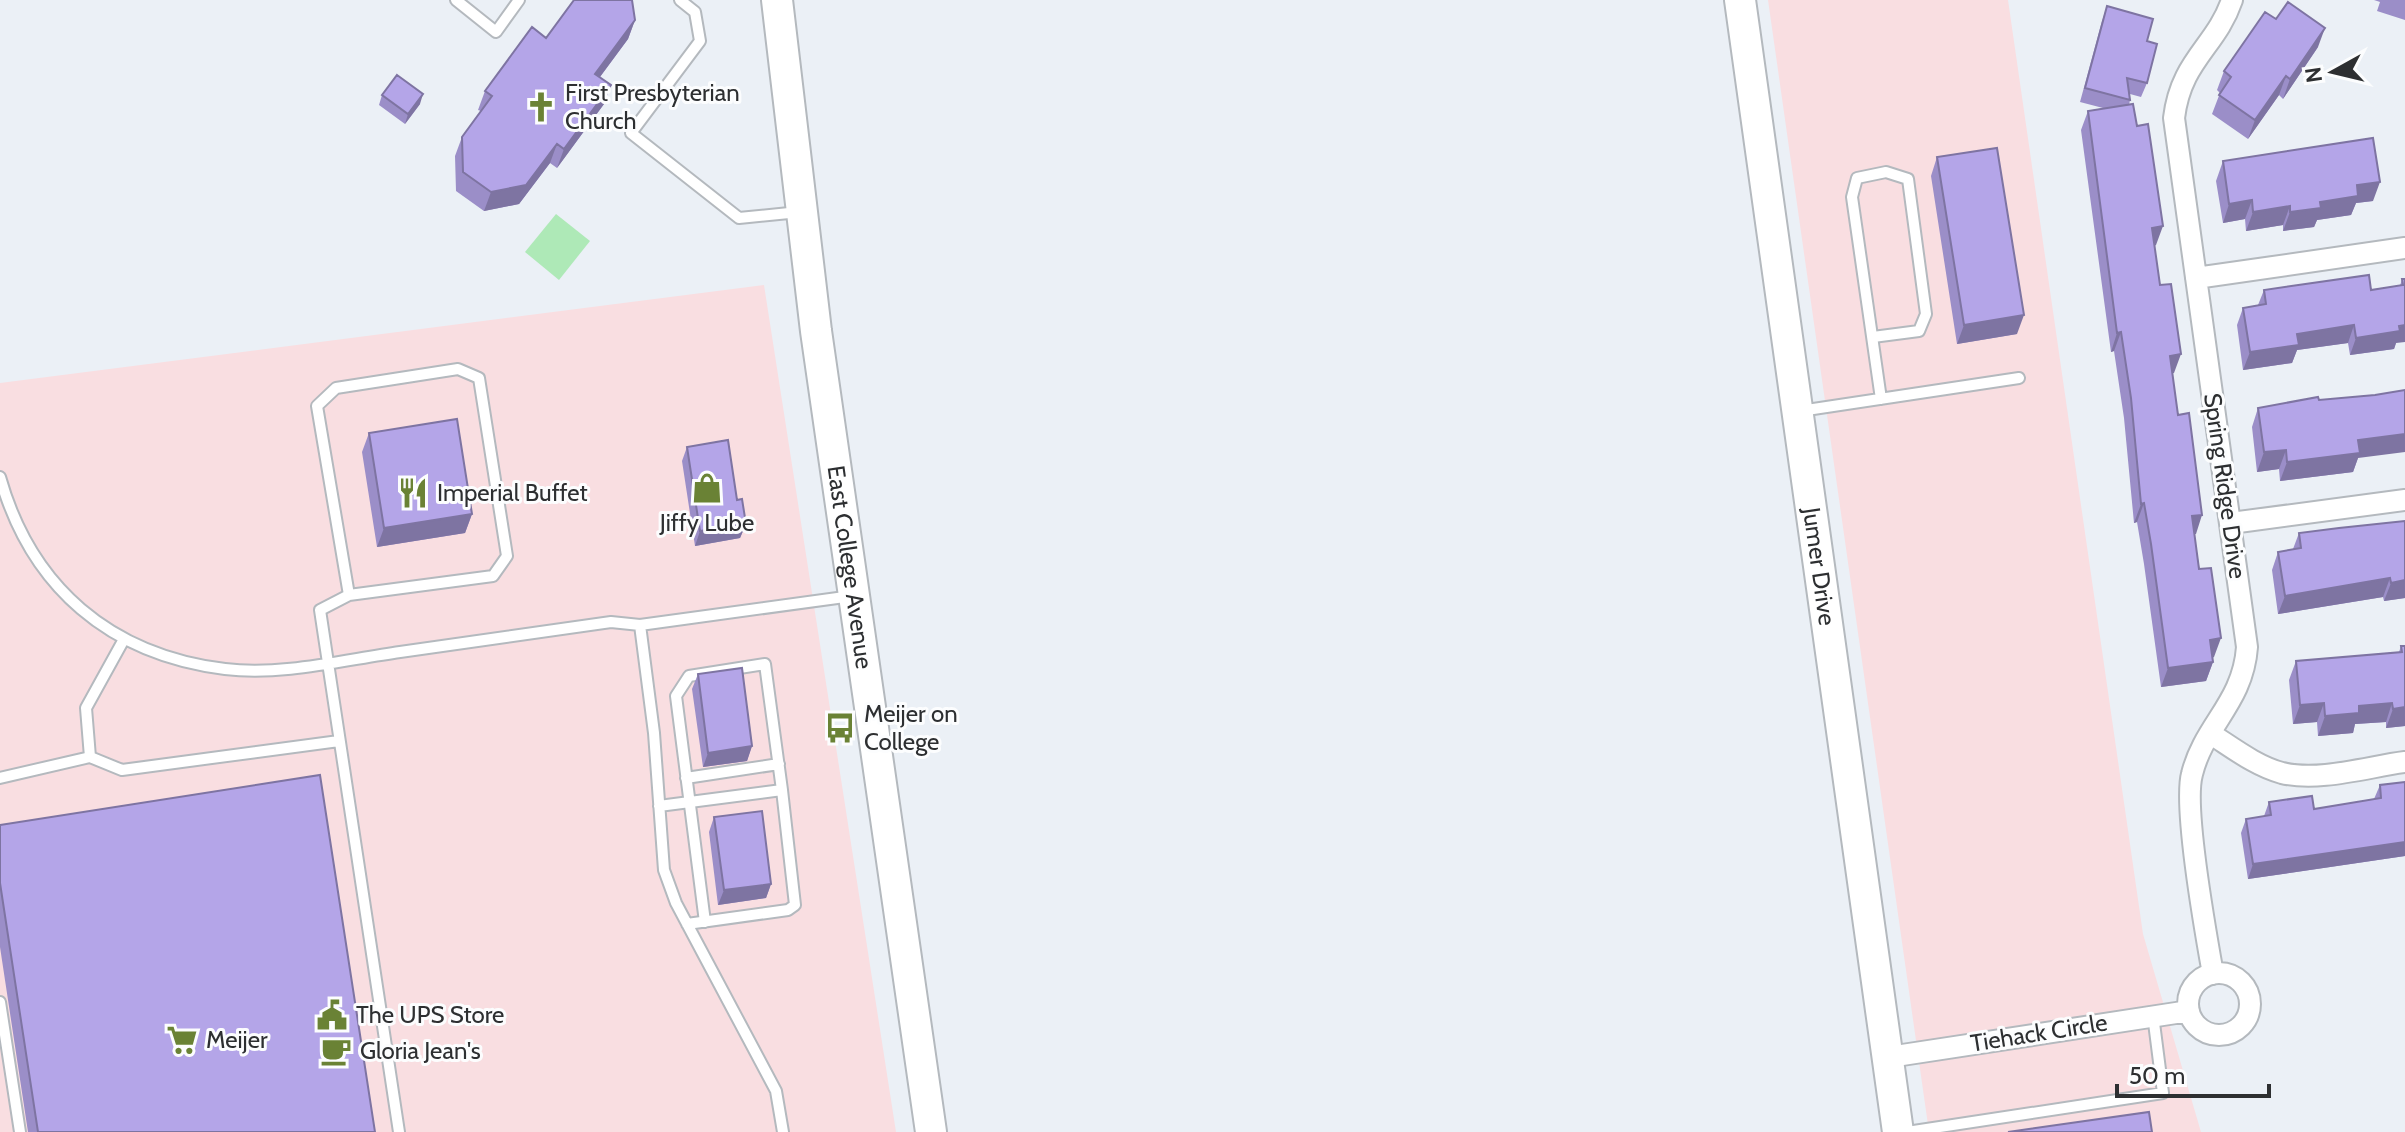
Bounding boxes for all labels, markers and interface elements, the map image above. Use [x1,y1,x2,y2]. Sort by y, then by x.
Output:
north arrow [2293,32,2373,112]
text: N [2299,65,2328,84]
place label: First Presbyterian Church [565,78,740,135]
church icon: First Presbyterian Church [524,90,558,124]
street label: Spring Ridge Drive [2198,391,2253,580]
street label: East College Avenue [821,464,879,671]
shop icon: Jiffy Lube [690,471,724,505]
restaurant icon: Imperial Buffet [396,476,430,510]
place label: Imperial Buffet [437,478,588,507]
street label: Jumer Drive [1797,505,1842,627]
place label: Jiffy Lube [659,508,754,537]
place label: Meijer on College [864,699,958,756]
bus stop icon: Meijer on College [823,711,857,745]
public building icon: The UPS Store [315,998,349,1032]
place label: The UPS Store [356,1000,504,1029]
street label: Tiehack Circle [1968,1007,2109,1058]
supermarket icon: Meijer [165,1023,199,1057]
place label: Meijer [206,1025,268,1054]
cafe icon: Gloria Jean's [319,1034,353,1068]
place label: Gloria Jean's [360,1036,481,1065]
scale bar [2117,1048,2269,1098]
text: 50 m [2129,1061,2185,1090]

